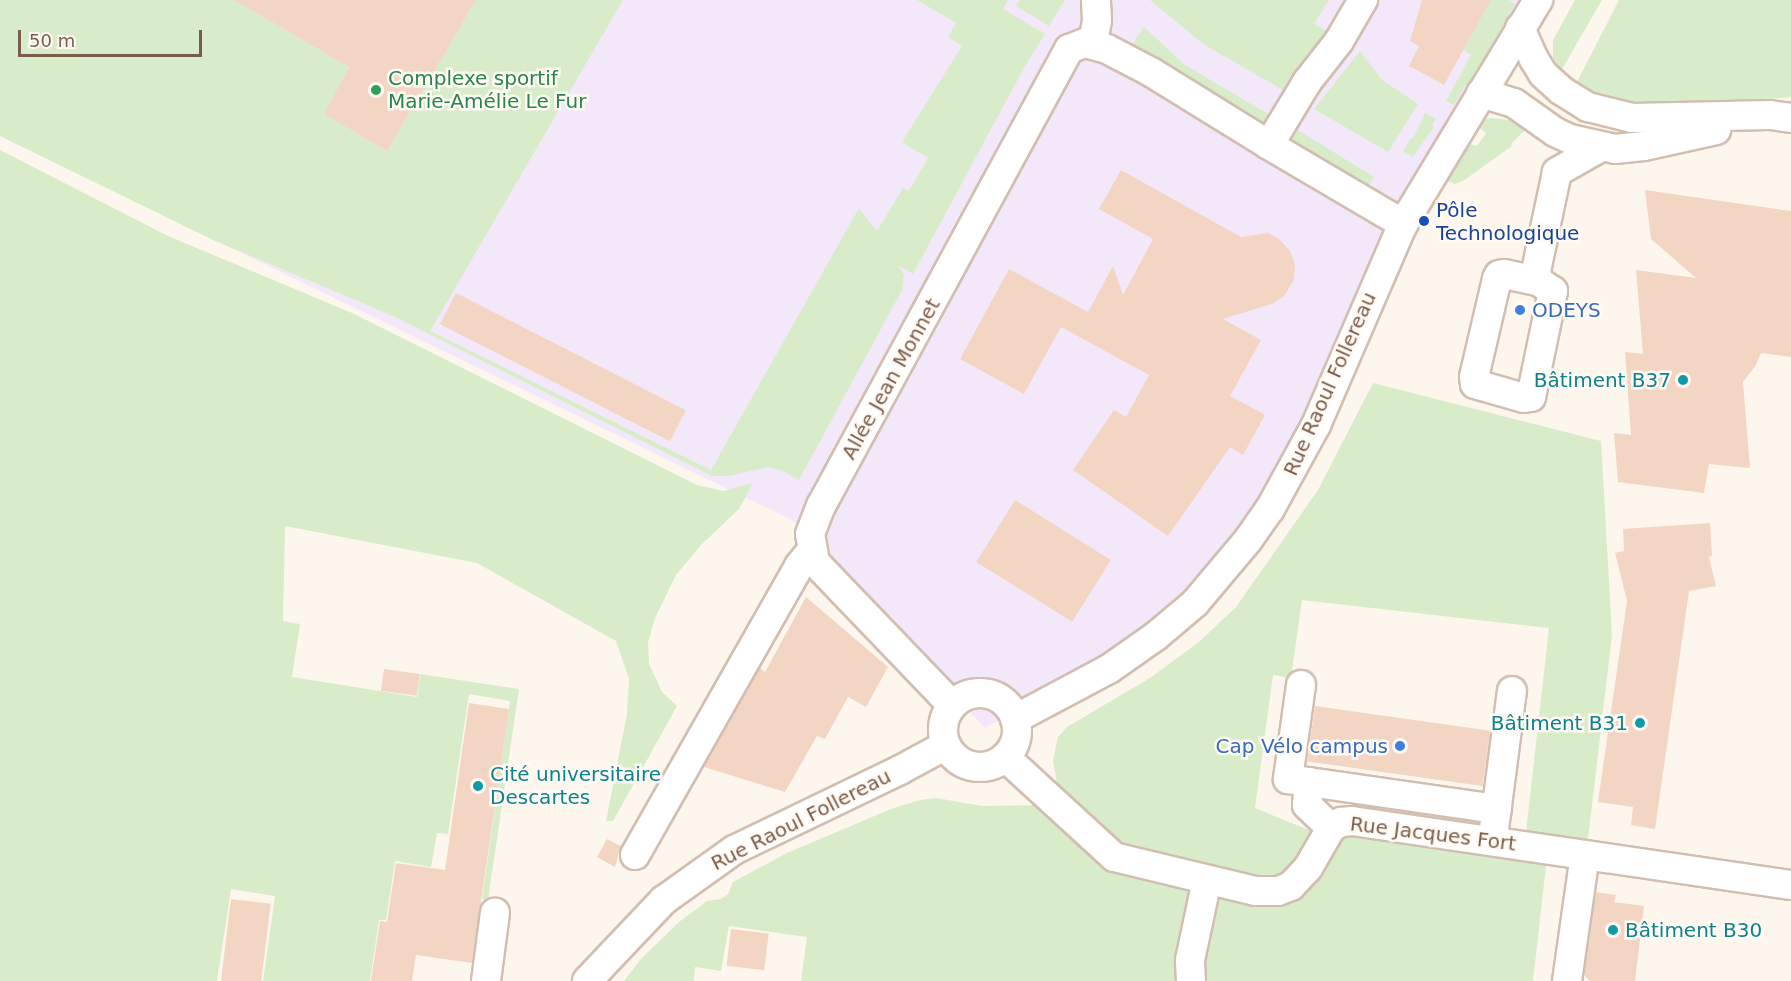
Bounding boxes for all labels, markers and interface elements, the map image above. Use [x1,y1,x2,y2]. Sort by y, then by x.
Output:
scale bar [21,18,206,56]
text: 50 m [29,30,75,51]
place label: Complexe sportif Marie-Amélie Le Fur [388,66,586,113]
marker: Complexe sportif Marie-Amélie Le Fur [369,83,383,97]
place label: Pôle Technologique [1436,198,1579,245]
marker: Pôle Technologique [1417,214,1431,228]
street label: Rue Raoul Follereau [1279,289,1381,479]
street label: Allée Jean Monnet [837,294,945,464]
place label: ODEYS [1532,298,1601,322]
marker: ODEYS [1513,303,1527,317]
place label: Bâtiment B37 [1534,368,1671,392]
marker: Bâtiment B37 [1676,373,1690,387]
place label: Bâtiment B31 [1491,711,1628,735]
marker: Bâtiment B31 [1633,716,1647,730]
place label: Cap Vélo campus [1216,734,1388,758]
marker: Cap Vélo campus [1393,739,1407,753]
place label: Cité universitaire Descartes [490,762,661,809]
street label: Rue Raoul Follereau [707,764,895,876]
marker: Cité universitaire Descartes [471,779,485,793]
street label: Rue Jacques Fort [1349,812,1517,856]
place label: Bâtiment B30 [1625,918,1762,942]
marker: Bâtiment B30 [1606,923,1620,937]

